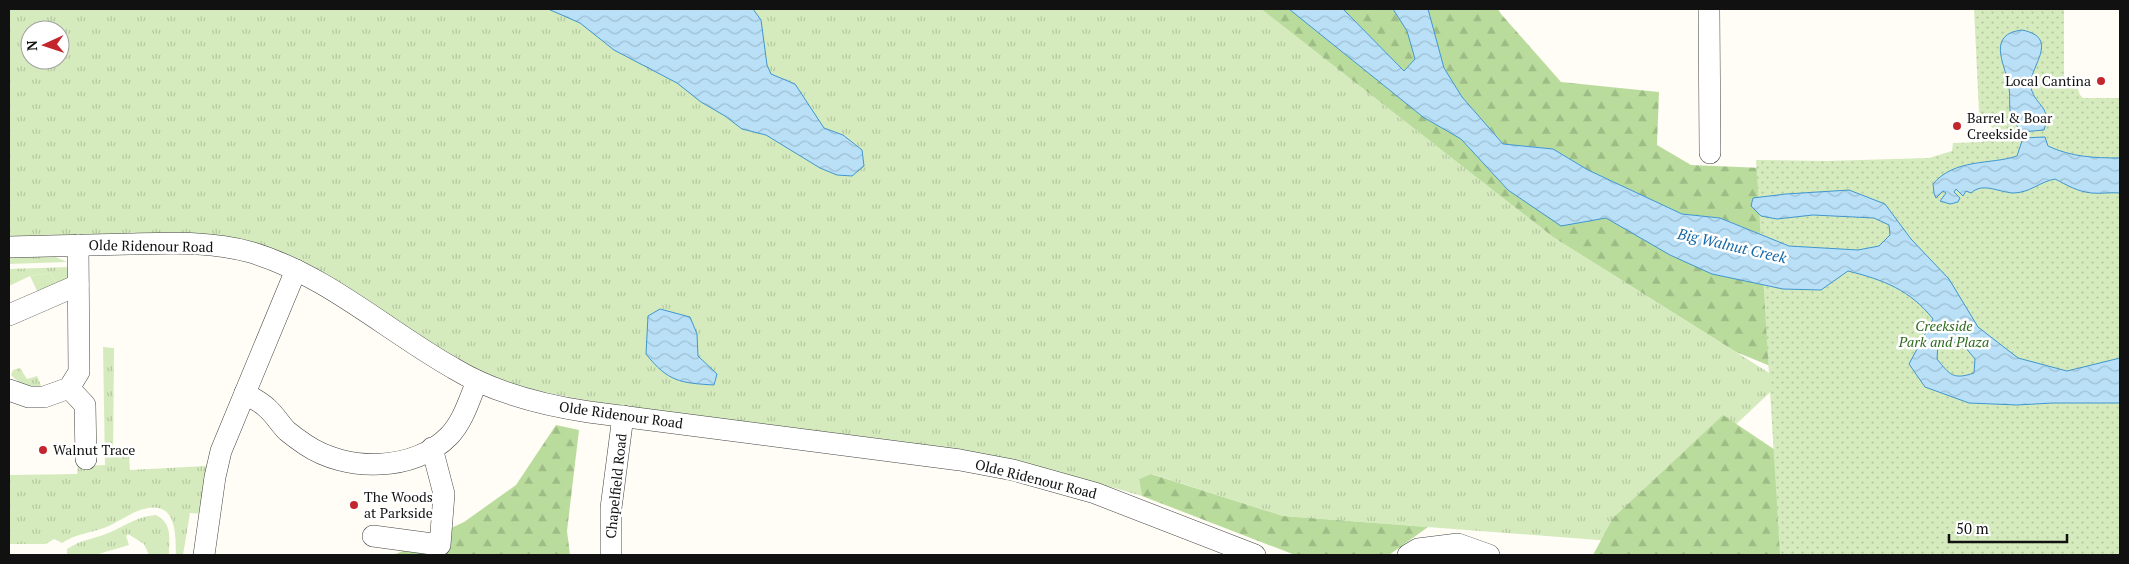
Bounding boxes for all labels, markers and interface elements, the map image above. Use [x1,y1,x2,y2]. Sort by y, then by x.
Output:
north arrow [20,20,70,70]
text: N [22,40,41,52]
place label: Local Cantina [2005,71,2091,90]
marker: Local Cantina [2095,75,2107,87]
place label: Barrel & Boar Creekside [1967,108,2053,143]
marker: Barrel & Boar Creekside [1951,120,1963,132]
water label: Big Walnut Creek [1675,223,1789,267]
street label: Olde Ridenour Road [88,235,214,256]
park label: Creekside Park and Plaza [1898,316,1989,351]
street label: Olde Ridenour Road [558,396,684,433]
street label: Chapelfield Road [601,432,630,539]
place label: Walnut Trace [53,440,135,459]
marker: Walnut Trace [37,444,49,456]
street label: Olde Ridenour Road [973,454,1099,503]
place label: The Woods at Parkside [364,487,433,522]
marker: The Woods at Parkside [348,499,360,511]
scale bar [1949,512,2066,544]
text: 50 m [1956,518,1989,538]

